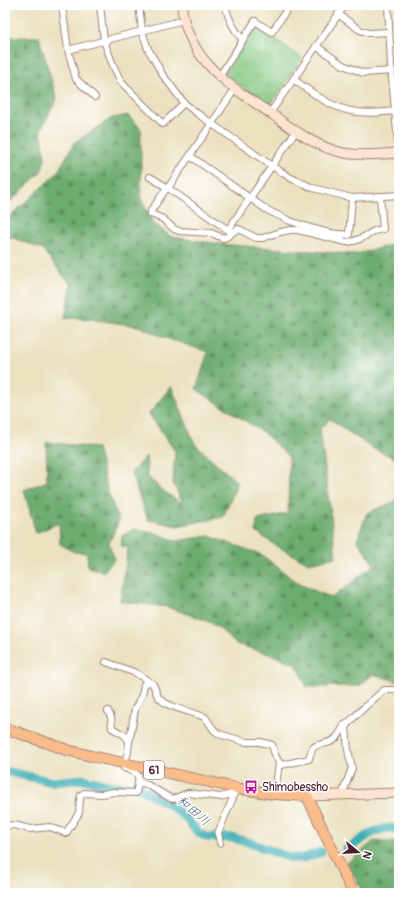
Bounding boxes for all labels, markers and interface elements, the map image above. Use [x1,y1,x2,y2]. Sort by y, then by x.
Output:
road number: 61 [144,761,164,779]
bus stop icon: Shimobessho [243,779,259,795]
place label: Shimobessho [262,780,329,795]
water label: 和田川 [173,792,213,829]
north arrow [338,832,378,872]
text: N [360,849,374,861]

